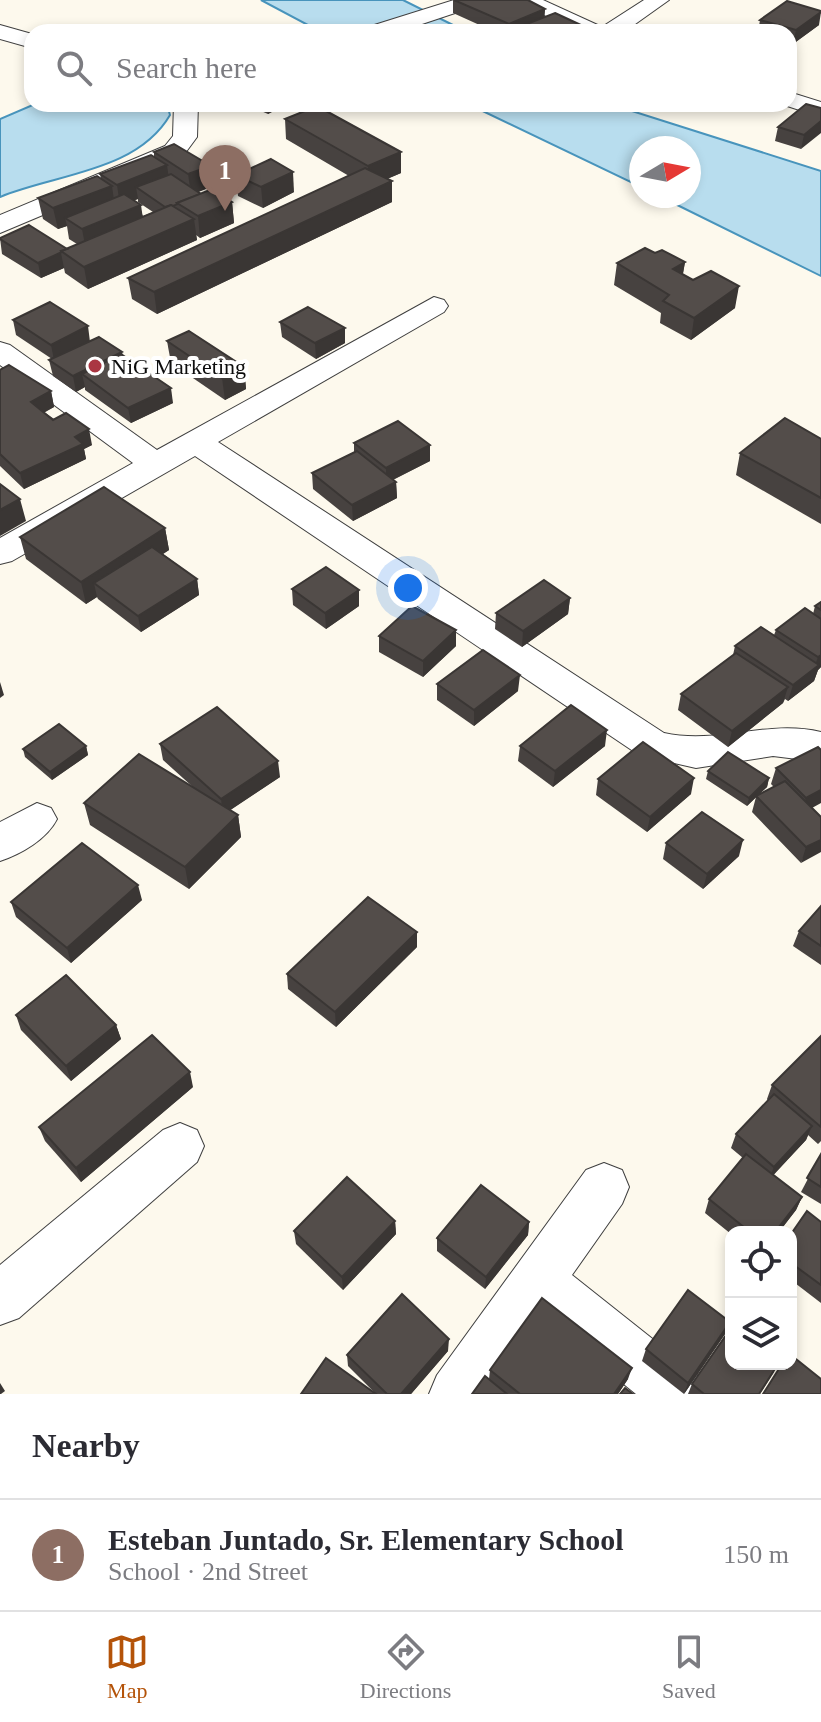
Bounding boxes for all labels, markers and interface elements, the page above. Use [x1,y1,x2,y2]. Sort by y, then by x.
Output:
search box [24,24,797,112]
icon: search [52,46,96,90]
text: Search here [116,51,257,84]
north arrow [629,136,701,208]
pin: 1 [199,145,251,211]
place label: NiG Marketing [111,354,246,379]
marker: NiG Marketing [86,357,104,375]
your location [388,568,428,608]
map controls [725,1226,797,1370]
button: locate [725,1226,797,1298]
button: layers [725,1298,797,1370]
text: Nearby [32,1427,140,1464]
text: Esteban Juntado, Sr. Elementary School [108,1523,624,1556]
text: 1 [52,1540,65,1569]
text: 150 m [723,1540,789,1569]
text: School · 2nd Street [108,1557,308,1586]
tab: Map [105,1630,149,1704]
tab: Directions [360,1630,451,1704]
tab: Saved [662,1630,716,1704]

